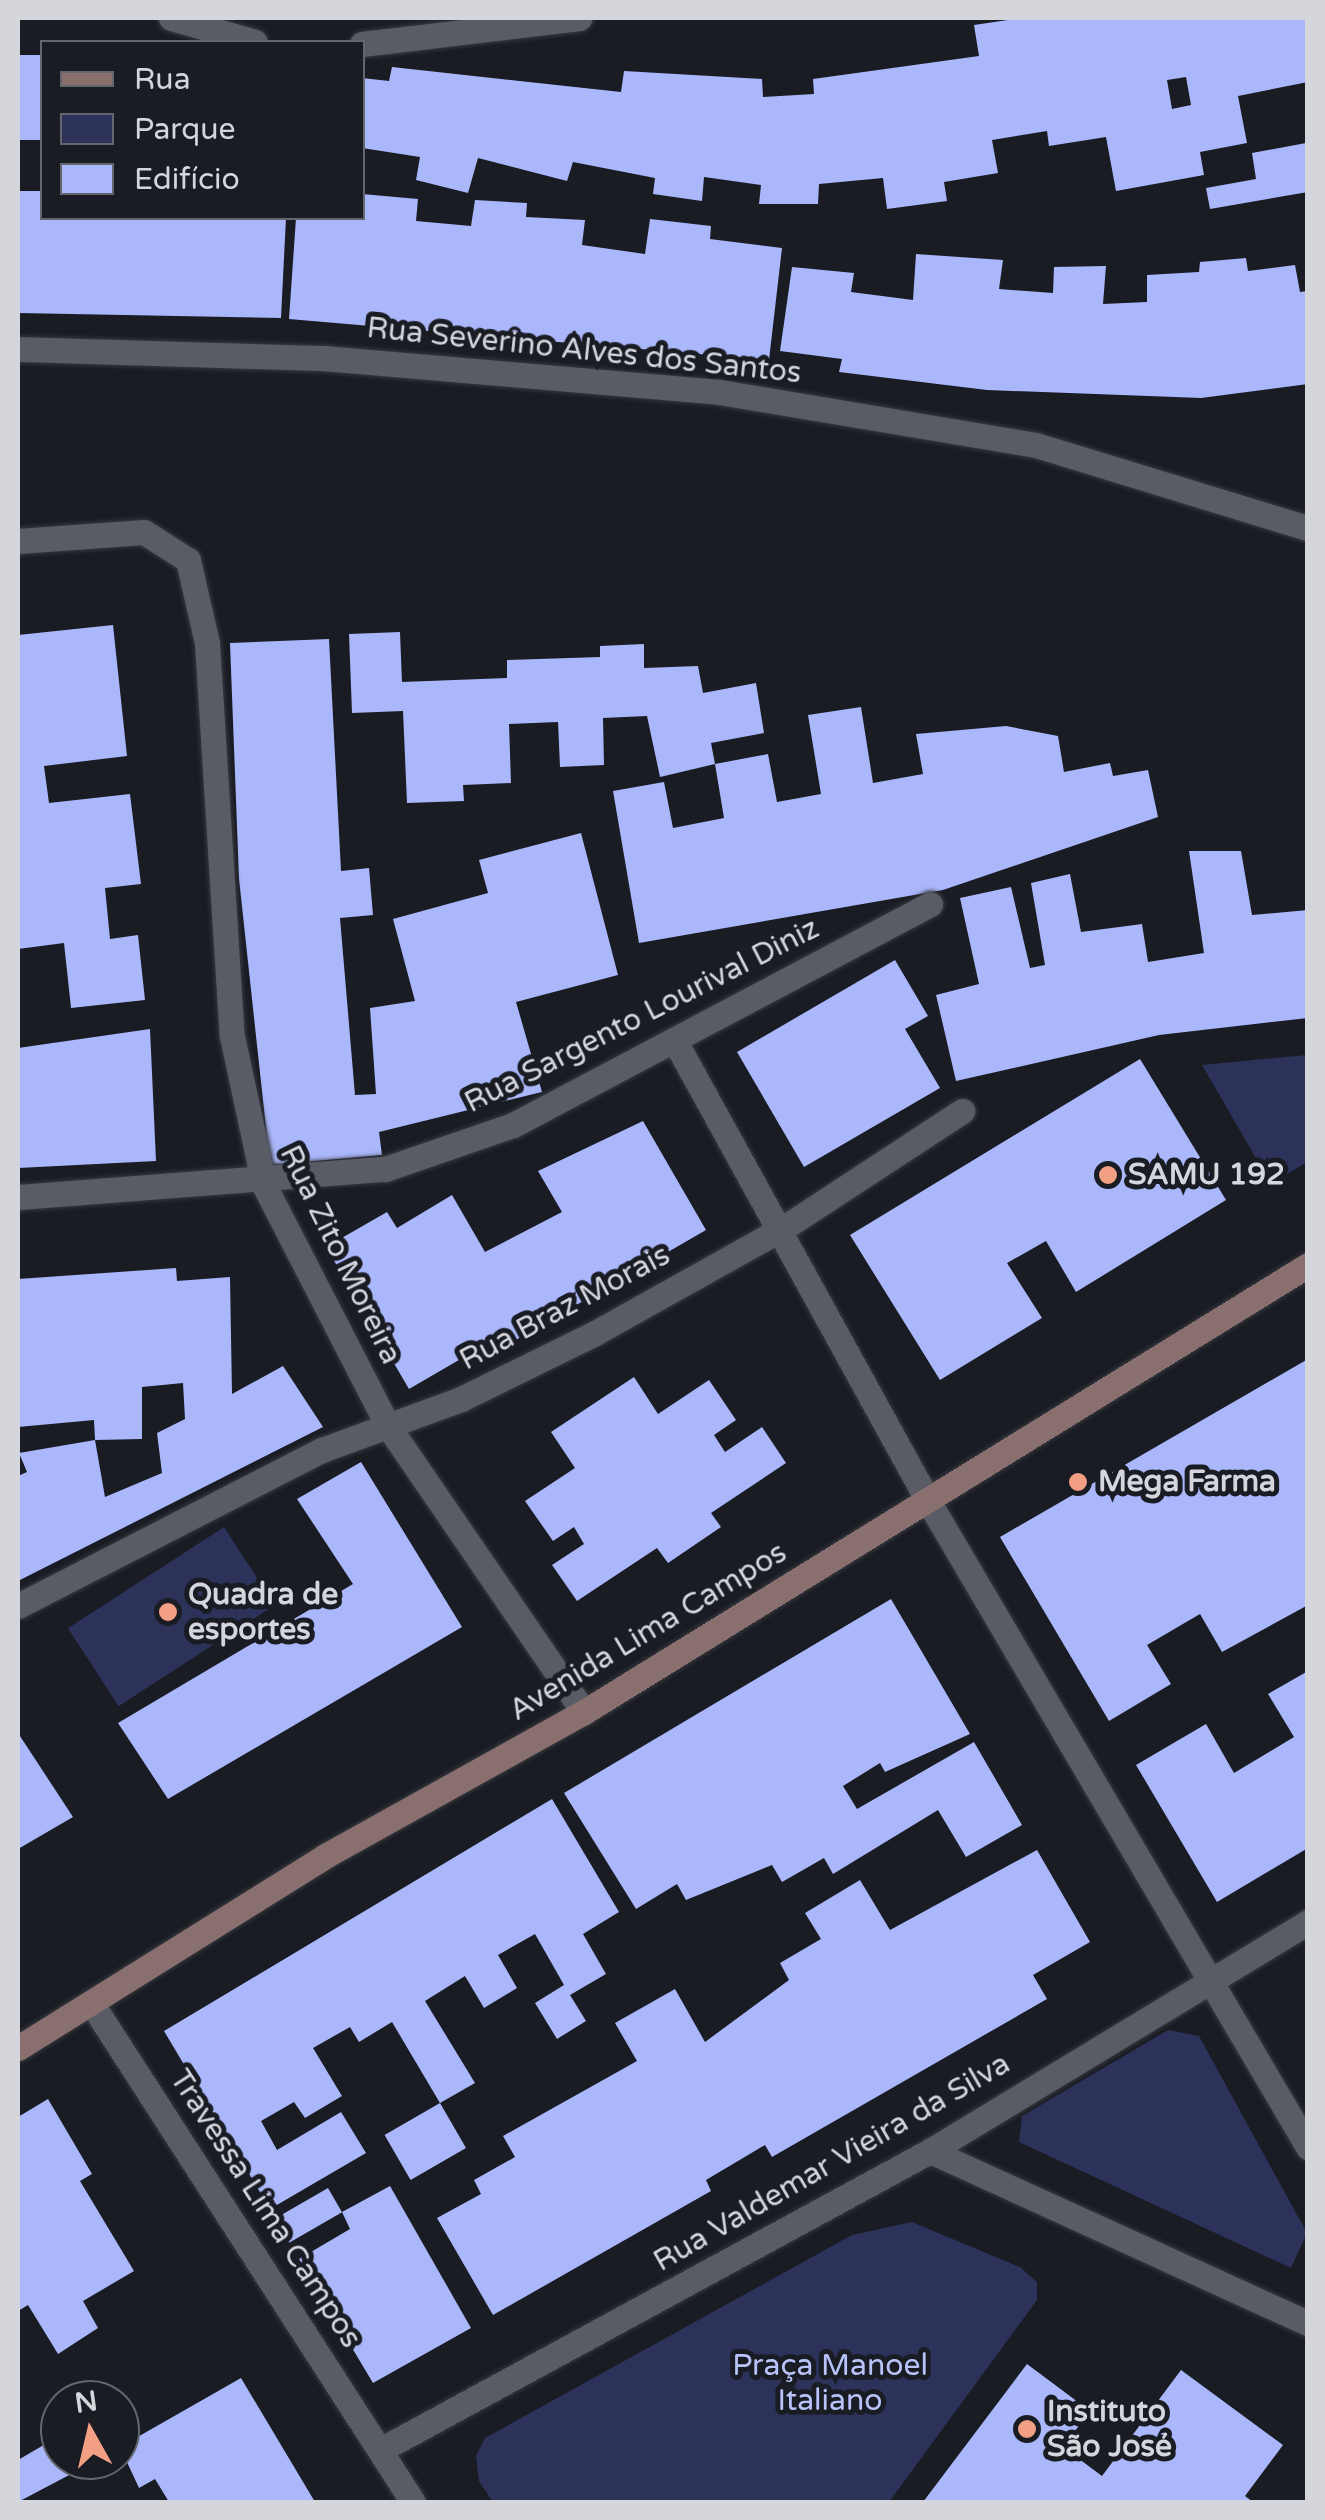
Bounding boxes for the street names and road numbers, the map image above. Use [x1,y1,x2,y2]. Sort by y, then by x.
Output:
street label: Rua Severino Alves dos Santos [365,310,803,392]
street label: Rua Sargento Lourival Diniz [459,911,825,1121]
street label: Rua Zito Moreira [271,1140,409,1370]
street label: Rua Braz Morais [454,1237,676,1379]
street label: Avenida Lima Campos [503,1535,793,1729]
street label: Rua Valdemar Vieira da Silva [648,2046,1016,2280]
street label: Travessa Lima Campos [162,2063,368,2355]

